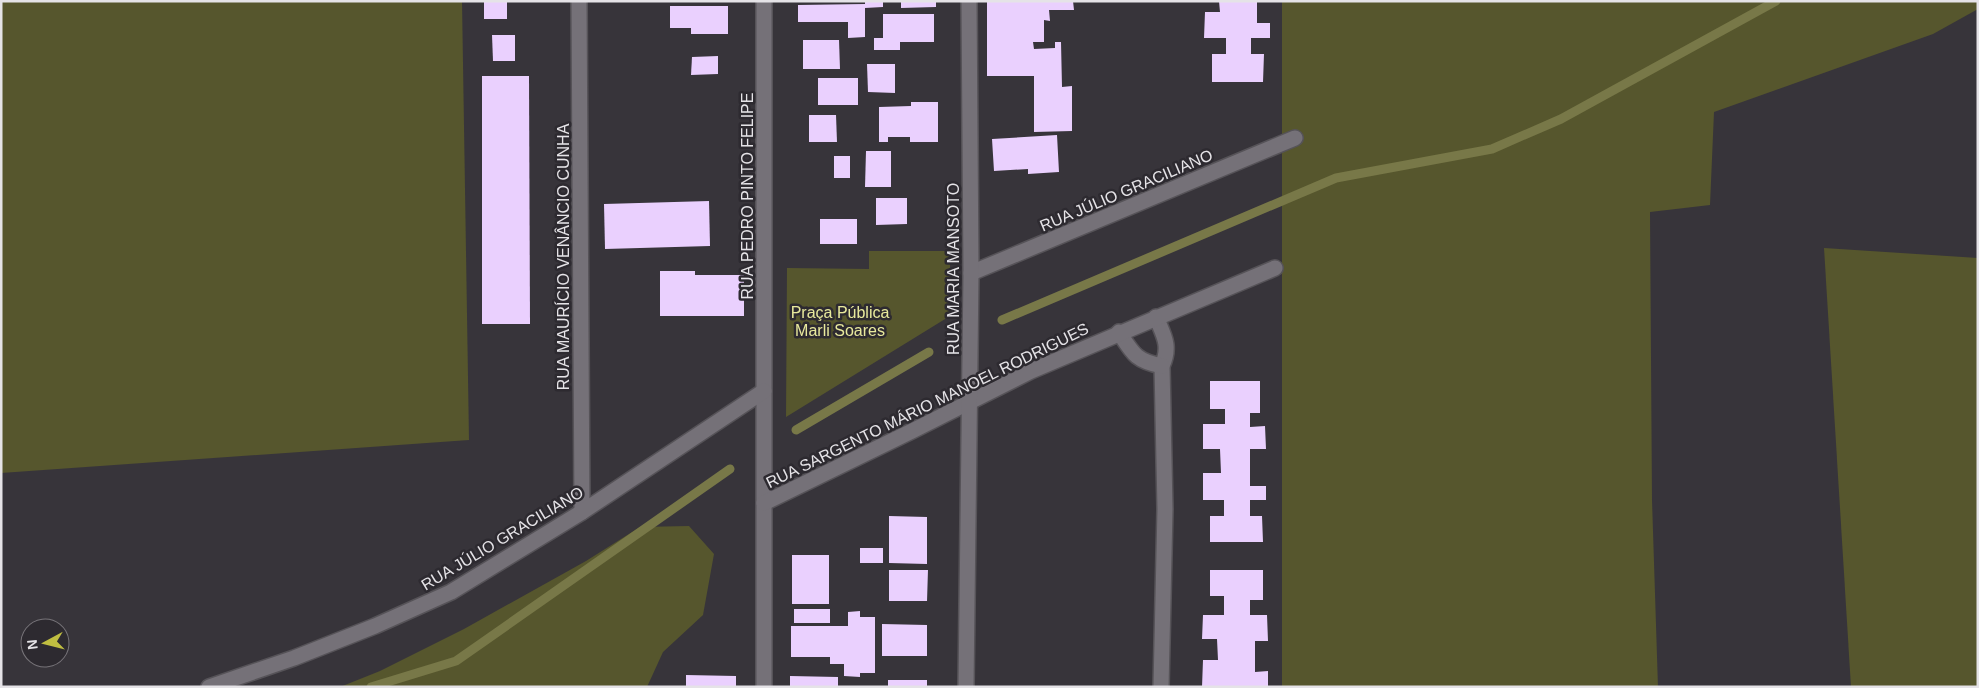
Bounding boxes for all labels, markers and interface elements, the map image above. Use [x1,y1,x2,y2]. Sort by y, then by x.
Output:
street label: RUA PEDRO PINTO FELIPE [739,93,756,299]
street label: RUA MAURÍCIO VENÂNCIO CUNHA [554,123,572,390]
street label: RUA JÚLIO GRACILIANO [1037,145,1215,235]
street label: RUA MARIA MANSOTO [945,183,962,355]
park label: Praça Pública Marli Soares [791,304,889,339]
street label: RUA SARGENTO MÁRIO MANOEL RODRIGUES [763,319,1091,491]
street label: RUA JÚLIO GRACILIANO [418,482,586,594]
north arrow [20,618,70,668]
text: N [24,639,41,651]

